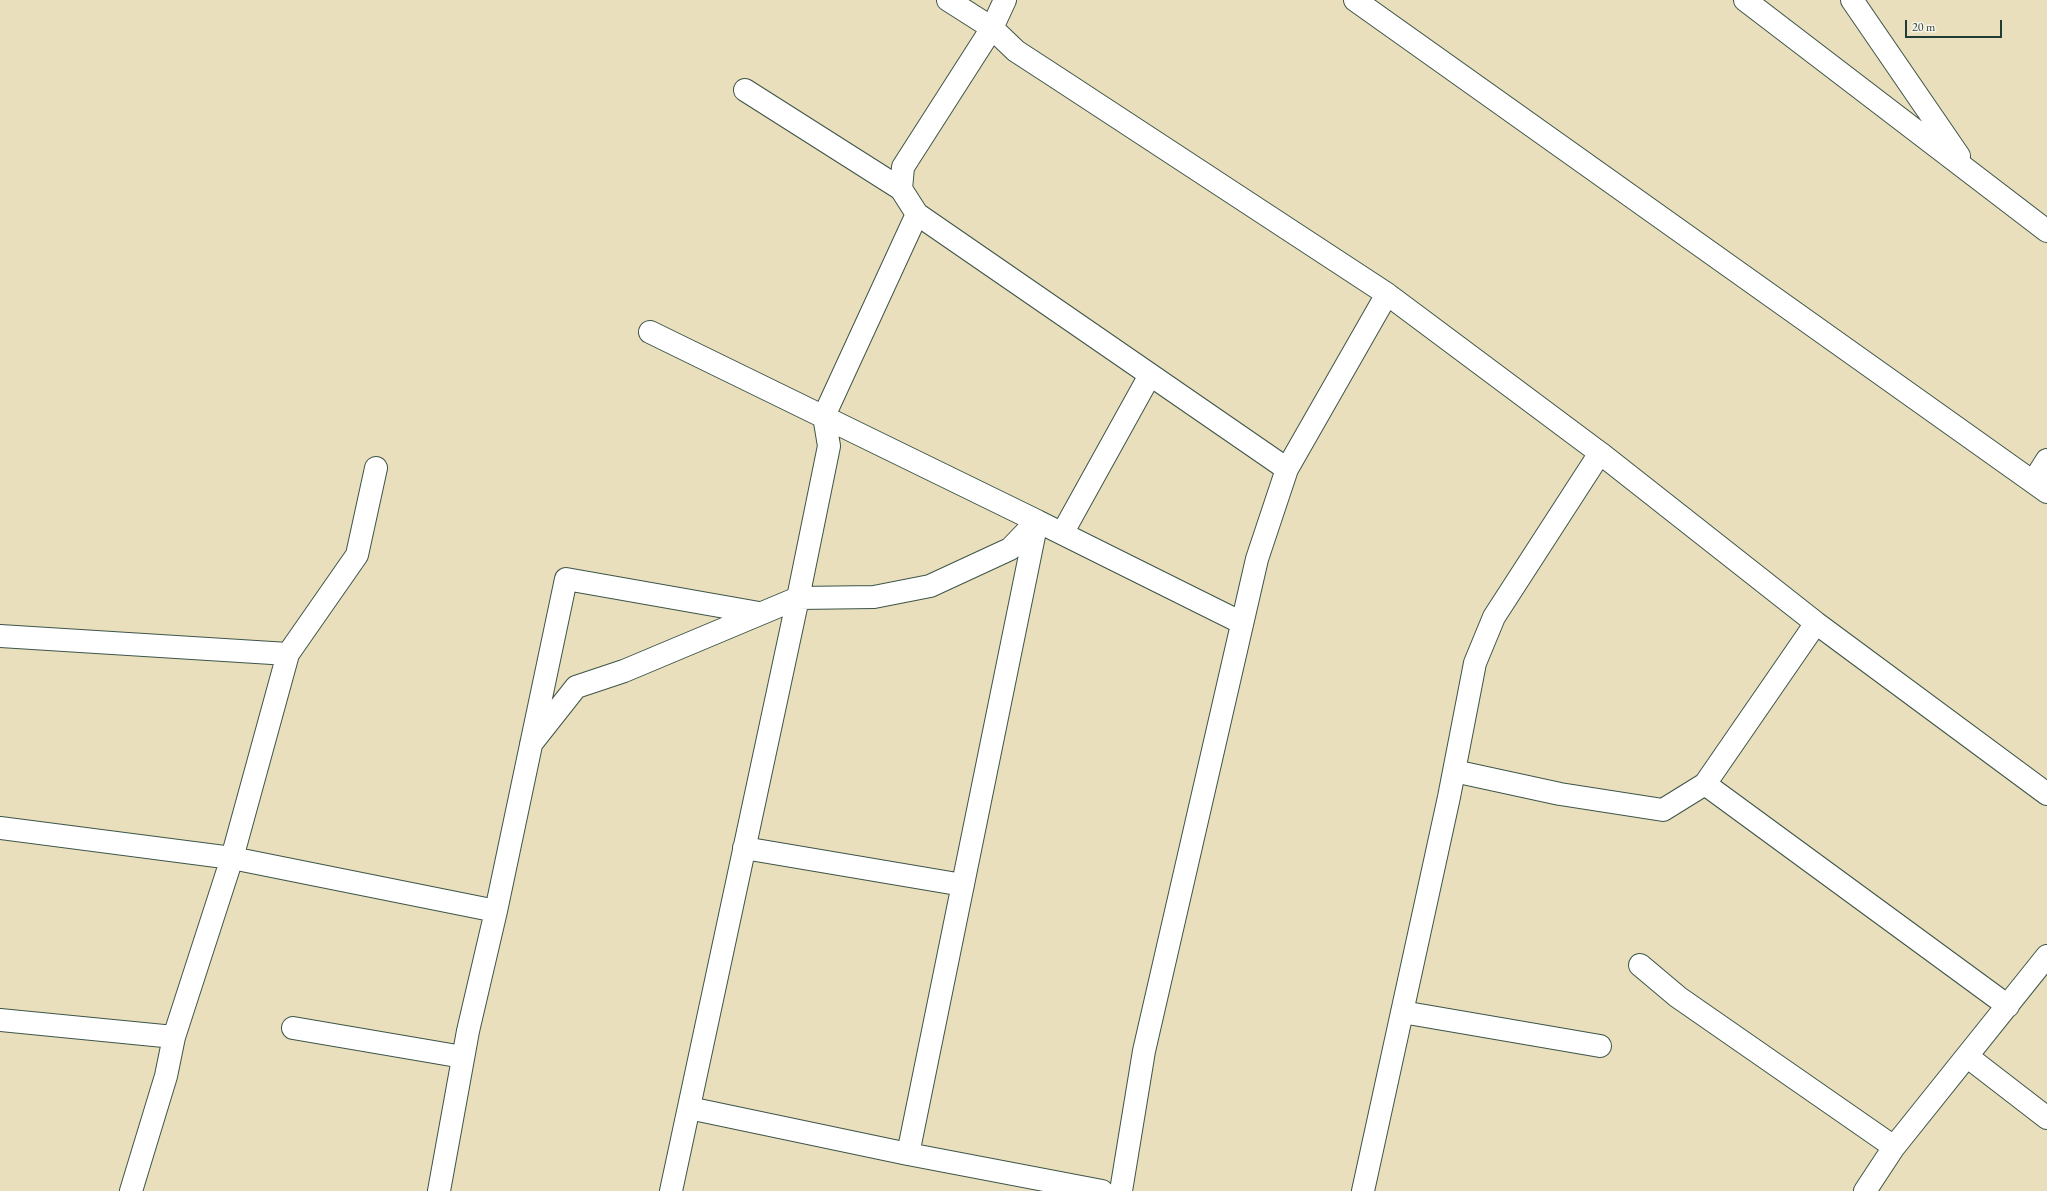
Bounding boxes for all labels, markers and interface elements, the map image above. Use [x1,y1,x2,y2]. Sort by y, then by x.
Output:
scale bar [1907,12,2004,38]
text: 20 m [1912,19,1935,35]

